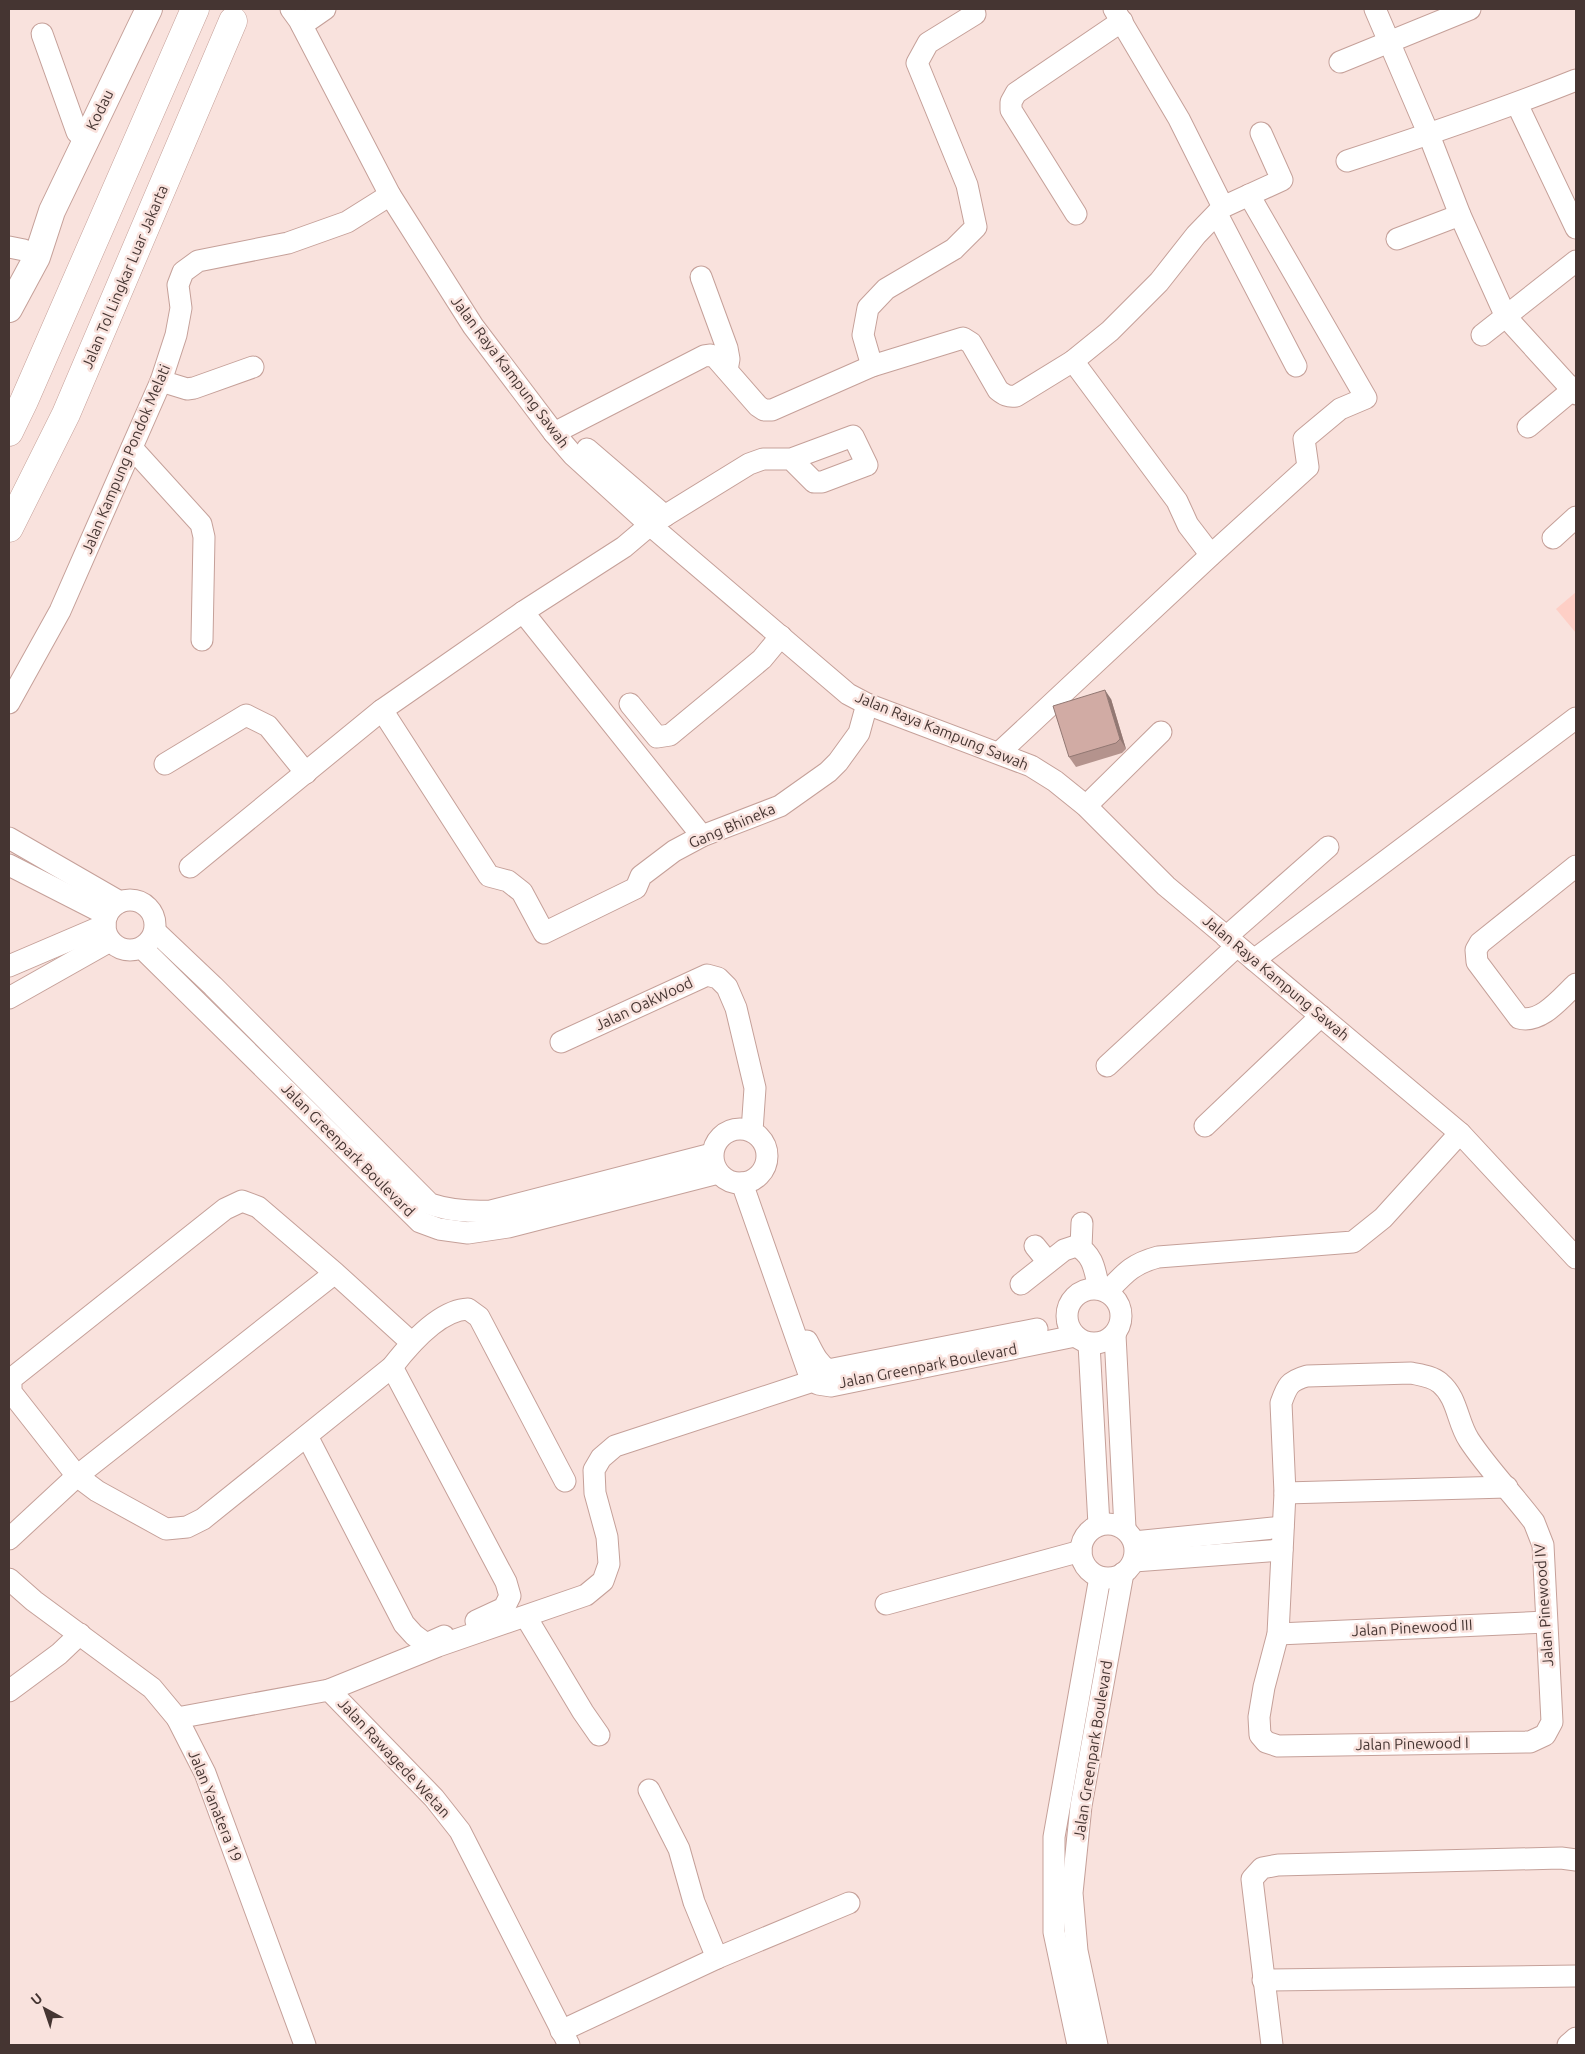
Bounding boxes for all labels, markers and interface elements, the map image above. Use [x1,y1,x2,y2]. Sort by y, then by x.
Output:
street label: Kodau [83,87,117,133]
street label: Jalan Tol Lingkar Luar Jakarta [78,182,171,371]
street label: Jalan Raya Kampung Sawah [448,293,573,451]
street label: Jalan Kampung Pondok Melati [78,362,173,556]
street label: Jalan Raya Kampung Sawah [853,688,1031,773]
street label: Gang Bhineka [686,800,778,851]
street label: Jalan Raya Kampung Sawah [1200,912,1353,1044]
street label: Jalan OakWood [592,974,695,1034]
street label: Jalan Greenpark Boulevard [278,1080,418,1220]
street label: Jalan Greenpark Boulevard [837,1340,1018,1391]
street label: Jalan Pinewood IV [1531,1543,1556,1667]
street label: Jalan Pinewood III [1351,1616,1473,1639]
street label: Jalan Greenpark Boulevard [1070,1659,1115,1841]
street label: Jalan Rawagede Wetan [335,1695,454,1821]
street label: Jalan Pinewood I [1355,1734,1469,1753]
street label: Jalan Yanatera 19 [185,1748,246,1864]
north arrow [20,1984,70,2034]
text: U [28,1990,46,2008]

